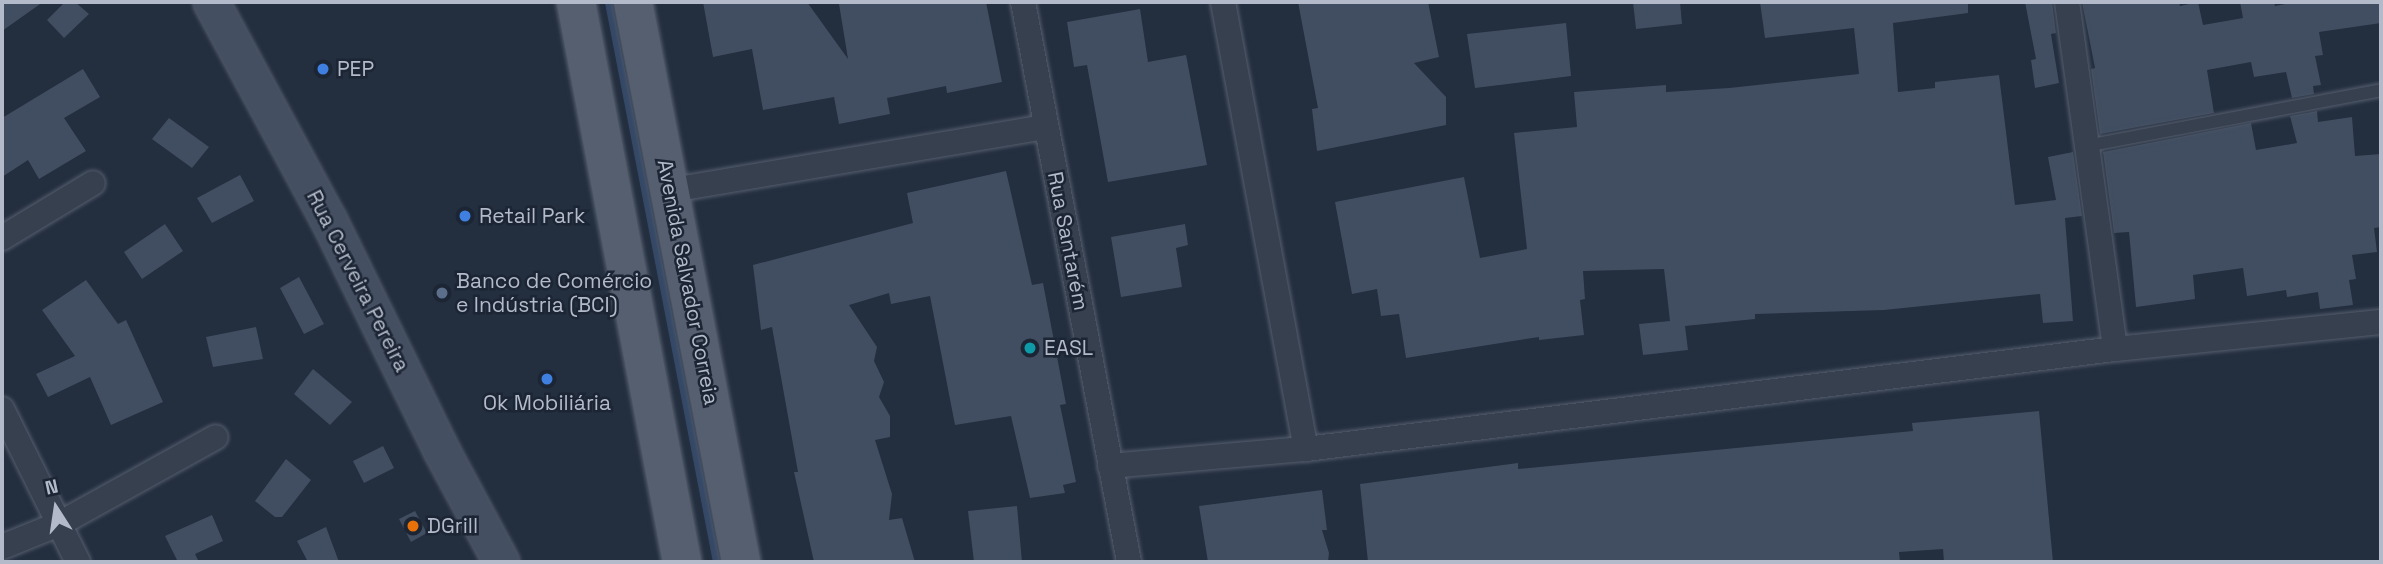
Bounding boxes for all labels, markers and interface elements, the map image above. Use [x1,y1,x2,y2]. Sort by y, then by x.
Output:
place label: PEP [337,56,374,82]
marker: PEP [315,61,331,77]
street label: Avenida Salvador Correia [652,157,724,407]
street label: Rua Santarém [1042,169,1094,313]
street label: Rua Cerveira Pereira [301,186,415,376]
place label: Retail Park [479,203,585,229]
marker: Retail Park [457,208,473,224]
place label: Banco de Comércio e Indústria (BCI) [456,268,652,318]
marker: Banco de Comércio e Indústria (BCI) [434,285,450,301]
place label: EASL [1044,335,1093,361]
marker: EASL [1022,340,1038,356]
marker: Ok Mobiliária [539,371,555,387]
place label: Ok Mobiliária [483,390,611,416]
north arrow [21,473,91,543]
text: N [43,473,60,501]
place label: DGrill [427,513,478,539]
marker: DGrill [405,518,421,534]

